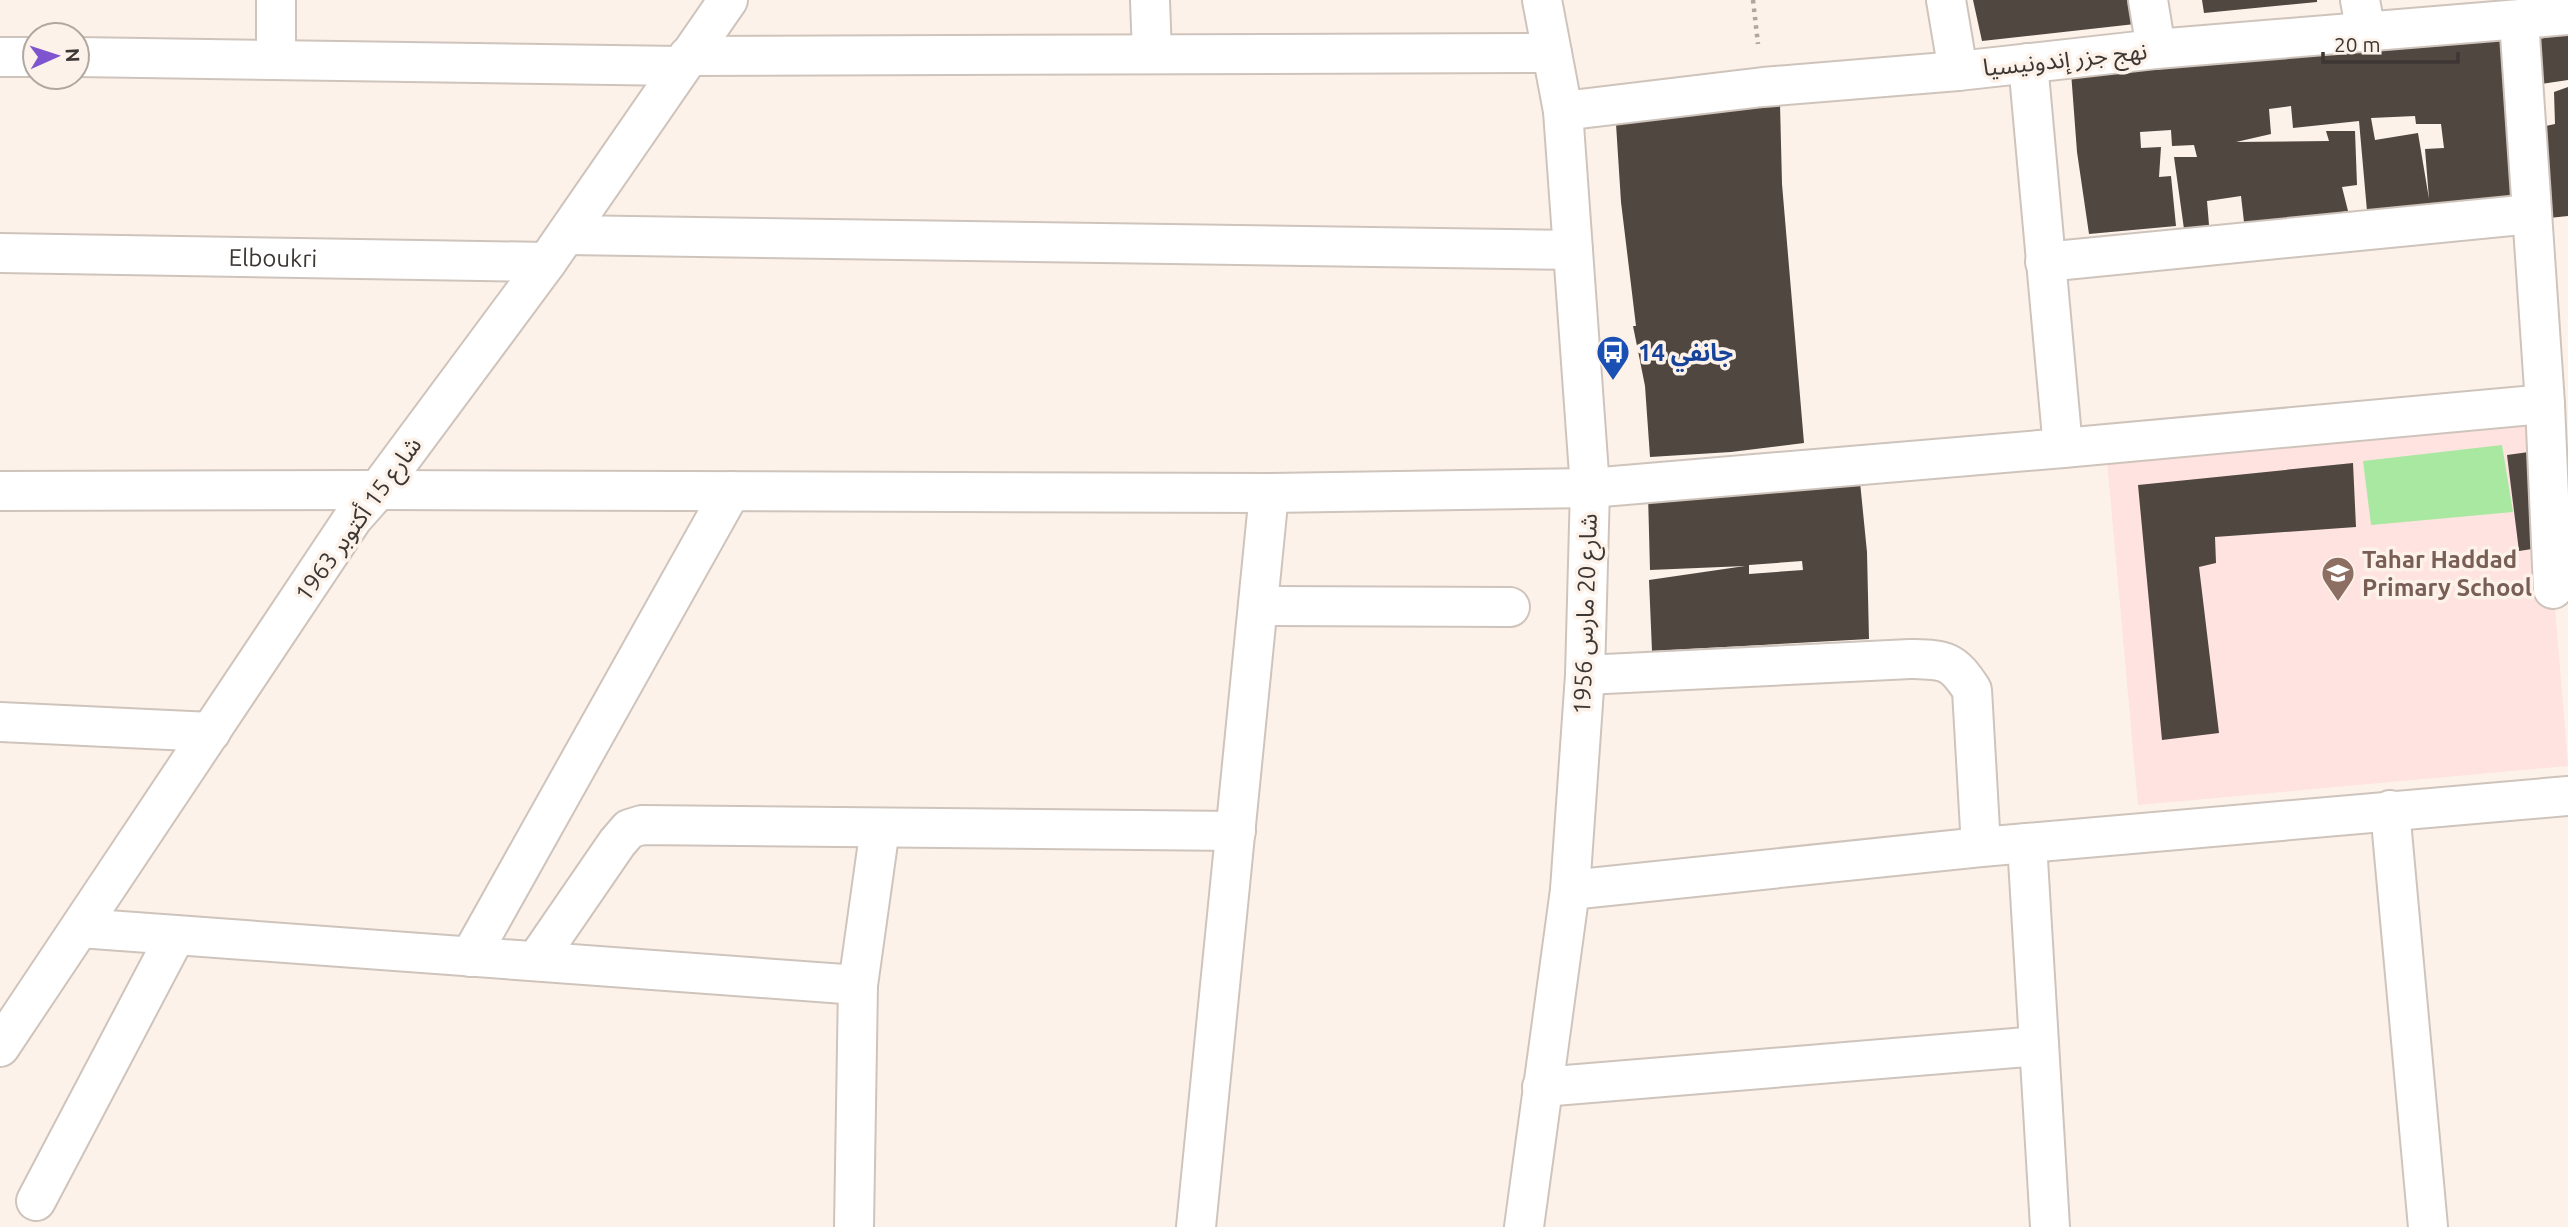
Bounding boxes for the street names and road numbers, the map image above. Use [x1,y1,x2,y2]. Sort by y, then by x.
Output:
street label: نهج جزر إندونيسيا [1982,37,2149,85]
street label: Elboukri [228,243,318,272]
street label: شارع 15 أكتوبر 1963 [288,430,430,609]
street label: شارع 20 مارس 1956 [1568,513,1606,715]

